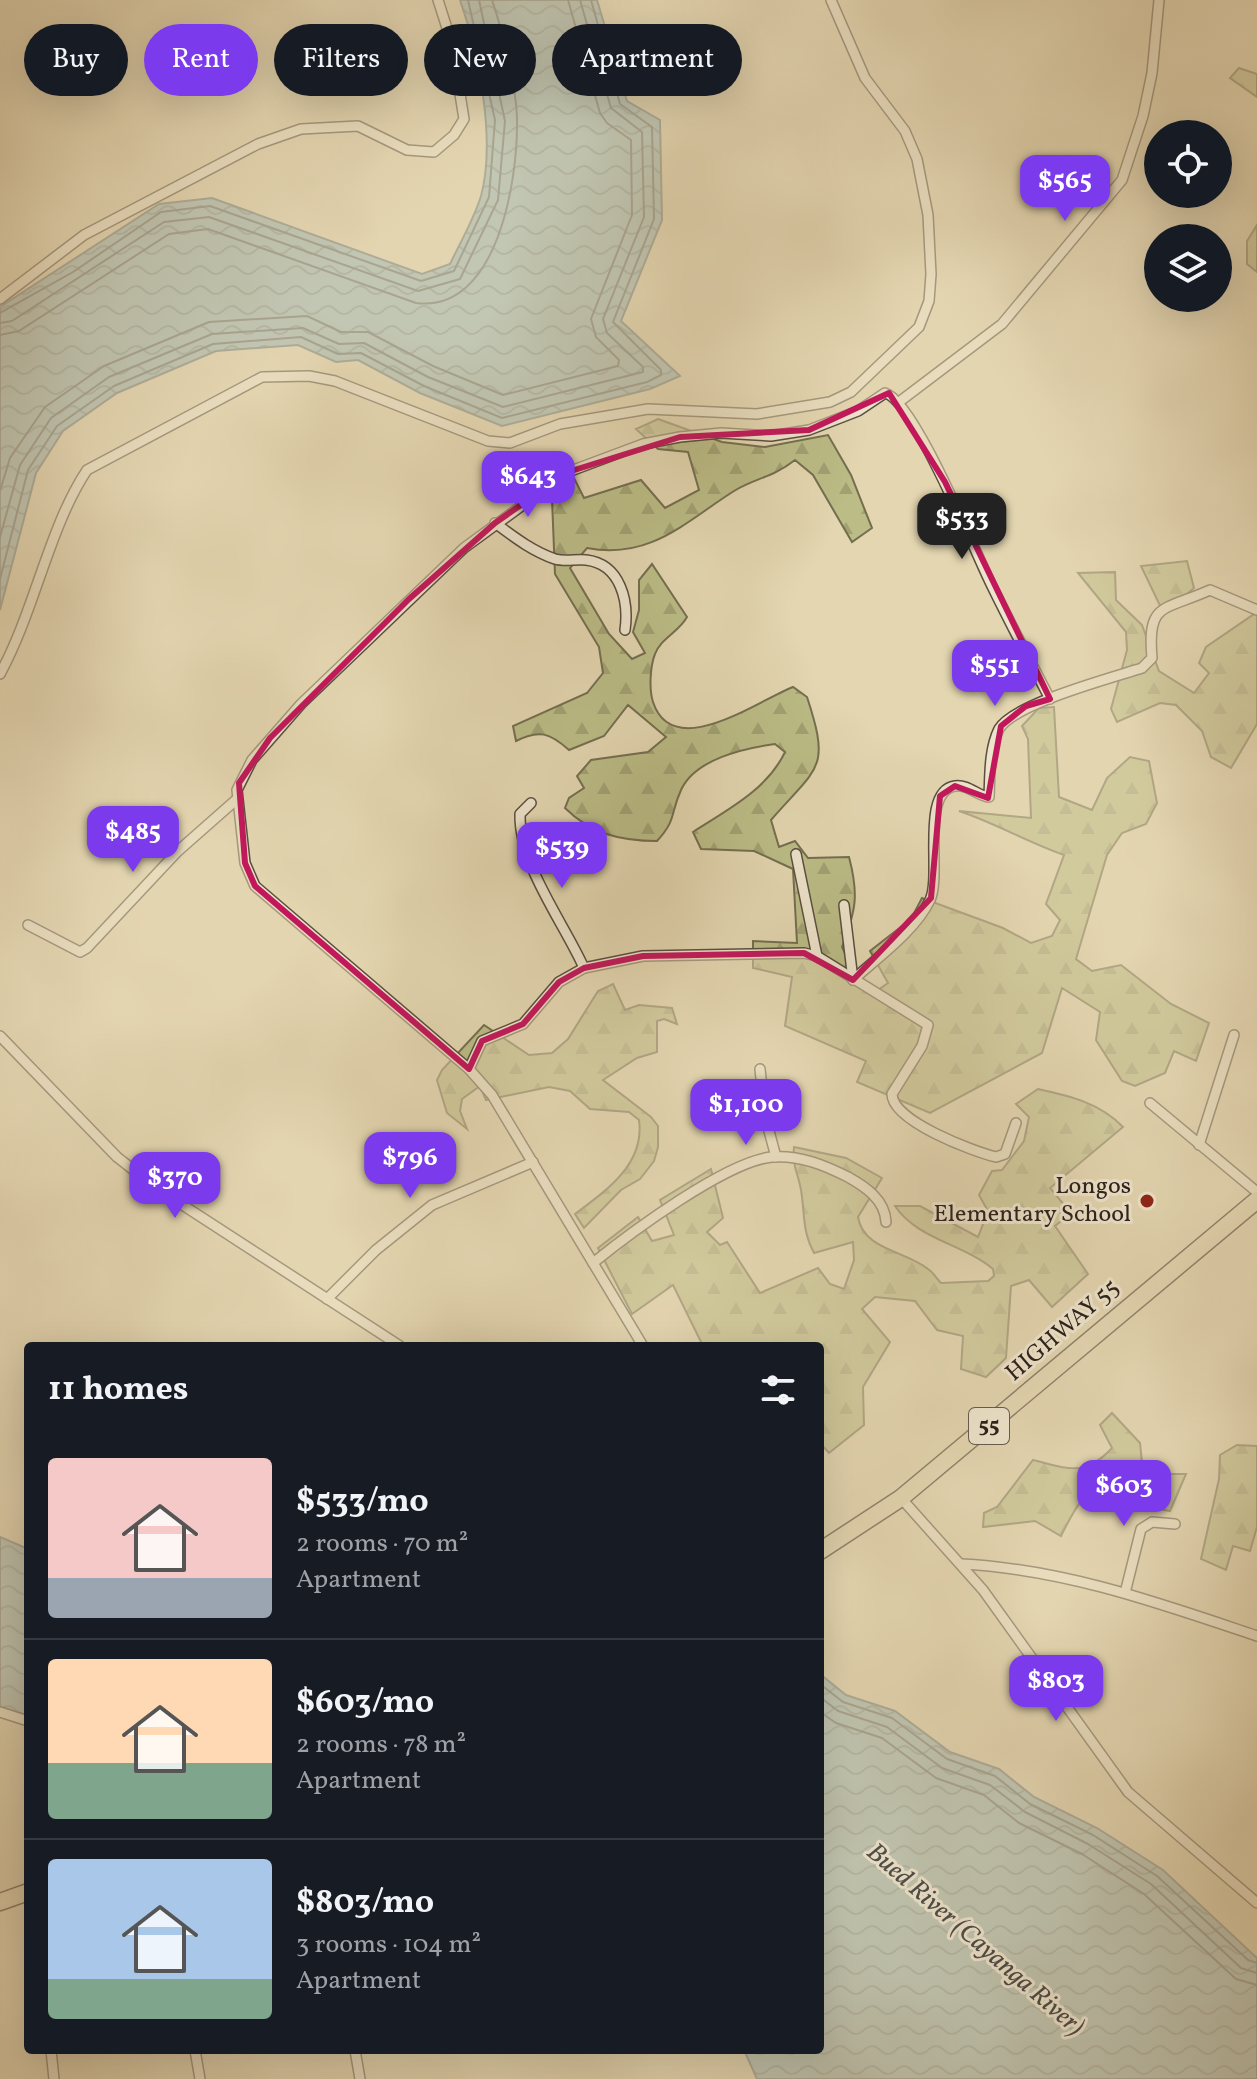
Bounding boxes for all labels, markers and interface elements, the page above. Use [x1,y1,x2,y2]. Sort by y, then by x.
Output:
chip: Buy [24,24,128,96]
chip: Rent [144,24,258,96]
chip: Filters [274,24,408,96]
chip: New [424,24,536,96]
chip: Apartment [552,24,742,96]
map controls [1144,120,1232,312]
button: locate [1144,120,1232,208]
pin: $565 [1018,155,1112,223]
text: $565 [1038,163,1092,199]
button: layers [1144,224,1232,312]
pin: $643 [481,451,575,519]
text: $643 [500,459,556,495]
pin: $533 [915,493,1009,561]
text: $533 [935,501,989,537]
pin: $551 [948,640,1042,708]
text: $551 [970,648,1020,684]
pin: $485 [86,806,180,874]
text: $485 [105,814,161,850]
pin: $539 [515,822,609,890]
text: $539 [535,830,589,866]
pin: $1,100 [681,1079,811,1147]
text: $1,100 [708,1087,784,1123]
pin: $796 [363,1132,457,1200]
text: $796 [382,1140,438,1176]
pin: $370 [128,1152,222,1220]
text: $370 [147,1160,203,1196]
place label: Longos Elementary School [933,1170,1131,1232]
marker: Longos Elementary School [1138,1192,1156,1210]
street label: HIGHWAY 55 [999,1272,1127,1390]
text: 11 homes [48,1367,188,1414]
icon: filters [756,1368,800,1412]
road number: 55 [969,1408,1009,1444]
pin: $603 [1077,1460,1171,1528]
text: $603 [1095,1468,1153,1504]
text: $533/mo [296,1479,429,1526]
icon: home [112,1490,208,1586]
text: 2 rooms · 70 m² [296,1526,468,1562]
text: Apartment [296,1562,421,1598]
pin: $803 [1009,1655,1103,1723]
text: $803 [1027,1663,1085,1699]
text: $603/mo [296,1680,434,1727]
icon: home [112,1691,208,1787]
text: 2 rooms · 78 m² [296,1727,466,1763]
text: Apartment [296,1763,421,1799]
water label: Bued River (Cayanga River) [858,1835,1092,2045]
text: $803/mo [296,1880,434,1927]
icon: home [112,1891,208,1987]
text: 3 rooms · 104 m² [296,1927,481,1963]
text: Apartment [296,1963,421,1999]

